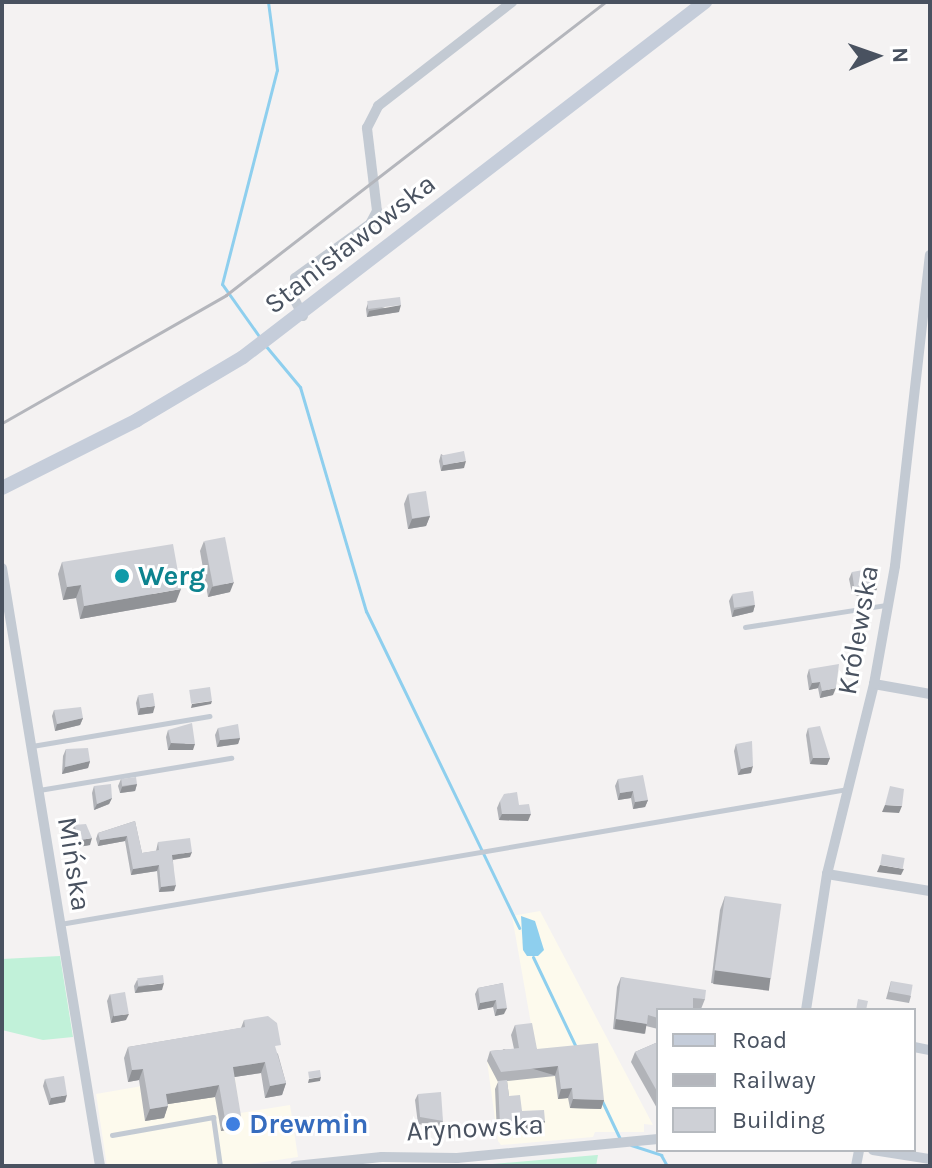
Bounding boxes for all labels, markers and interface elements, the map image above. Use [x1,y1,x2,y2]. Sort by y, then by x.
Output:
north arrow [836,16,916,96]
text: N [887,47,913,64]
street label: Stanisławowska [258,167,442,321]
place label: Werg [138,559,205,593]
street label: Królewska [830,563,886,697]
marker: Werg [113,567,131,585]
street label: Mińska [50,815,98,913]
legend [656,1008,916,1152]
text: Road [732,1026,787,1054]
text: Railway [732,1066,816,1094]
text: Building [732,1106,825,1134]
place label: Drewmin [249,1107,368,1141]
street label: Arynowska [405,1108,545,1148]
marker: Drewmin [224,1115,242,1133]

